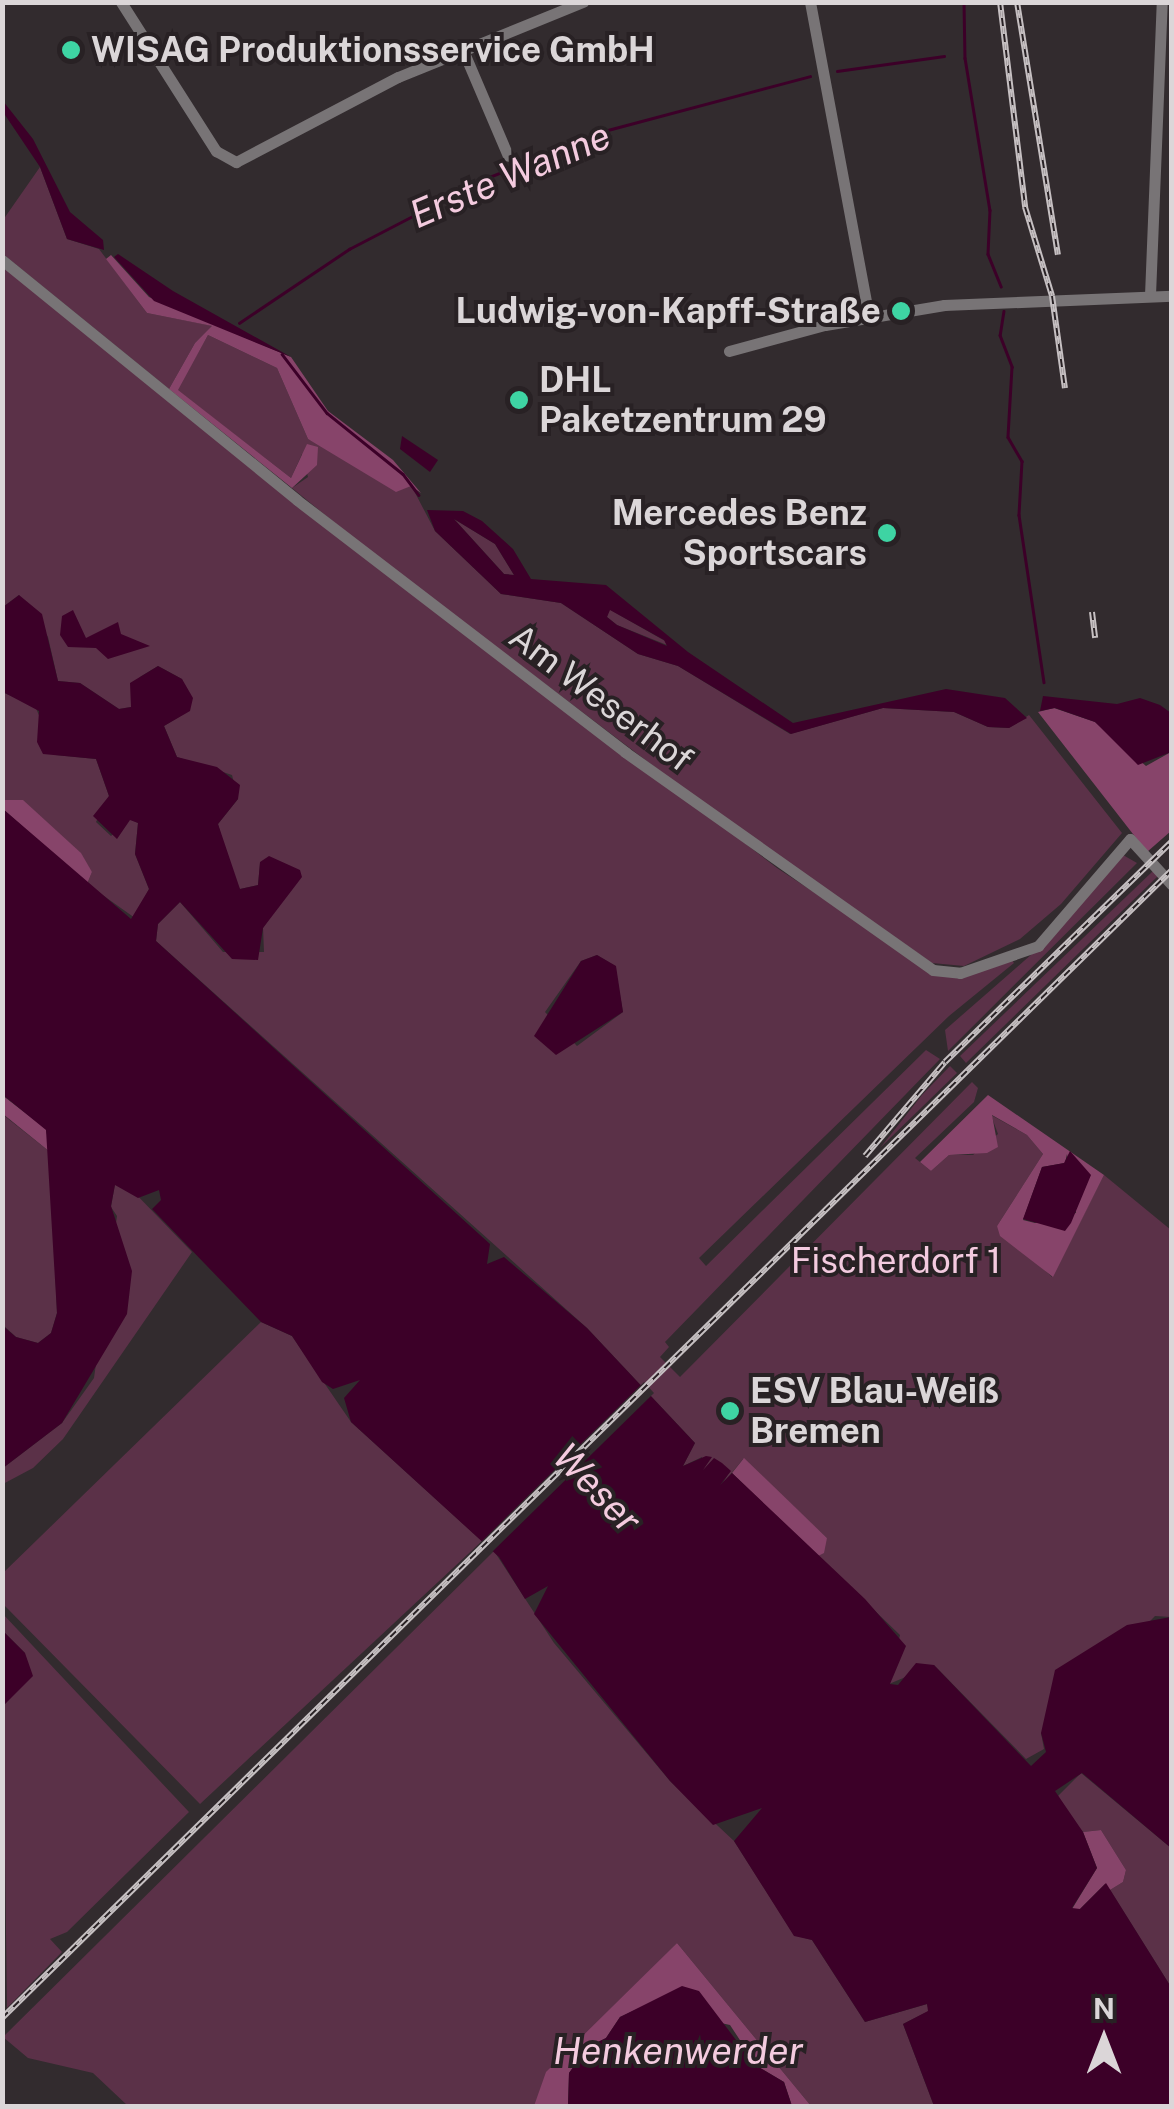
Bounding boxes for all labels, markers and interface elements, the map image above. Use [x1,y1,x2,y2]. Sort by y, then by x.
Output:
place label: WISAG Produktionsservice GmbH [91,29,655,71]
marker: WISAG Produktionsservice GmbH [60,39,82,61]
water label: Erste Wanne [402,112,618,238]
place label: Ludwig-von-Kapff-Straße [456,290,881,332]
marker: Ludwig-von-Kapff-Straße [890,300,912,322]
place label: DHL Paketzentrum 29 [539,359,826,441]
marker: DHL Paketzentrum 29 [508,389,530,411]
place label: Mercedes Benz Sportscars [611,492,867,574]
marker: Mercedes Benz Sportscars [876,522,898,544]
street label: Am Weserhof [501,615,701,781]
park label: Fischerdorf 1 [791,1240,1001,1282]
place label: ESV Blau-Weiß Bremen [750,1370,999,1452]
marker: ESV Blau-Weiß Bremen [719,1400,741,1422]
water label: Weser [543,1434,651,1542]
north arrow [1054,1989,1154,2089]
text: N [1093,1992,1115,2025]
water label: Henkenwerder [553,2028,803,2074]

